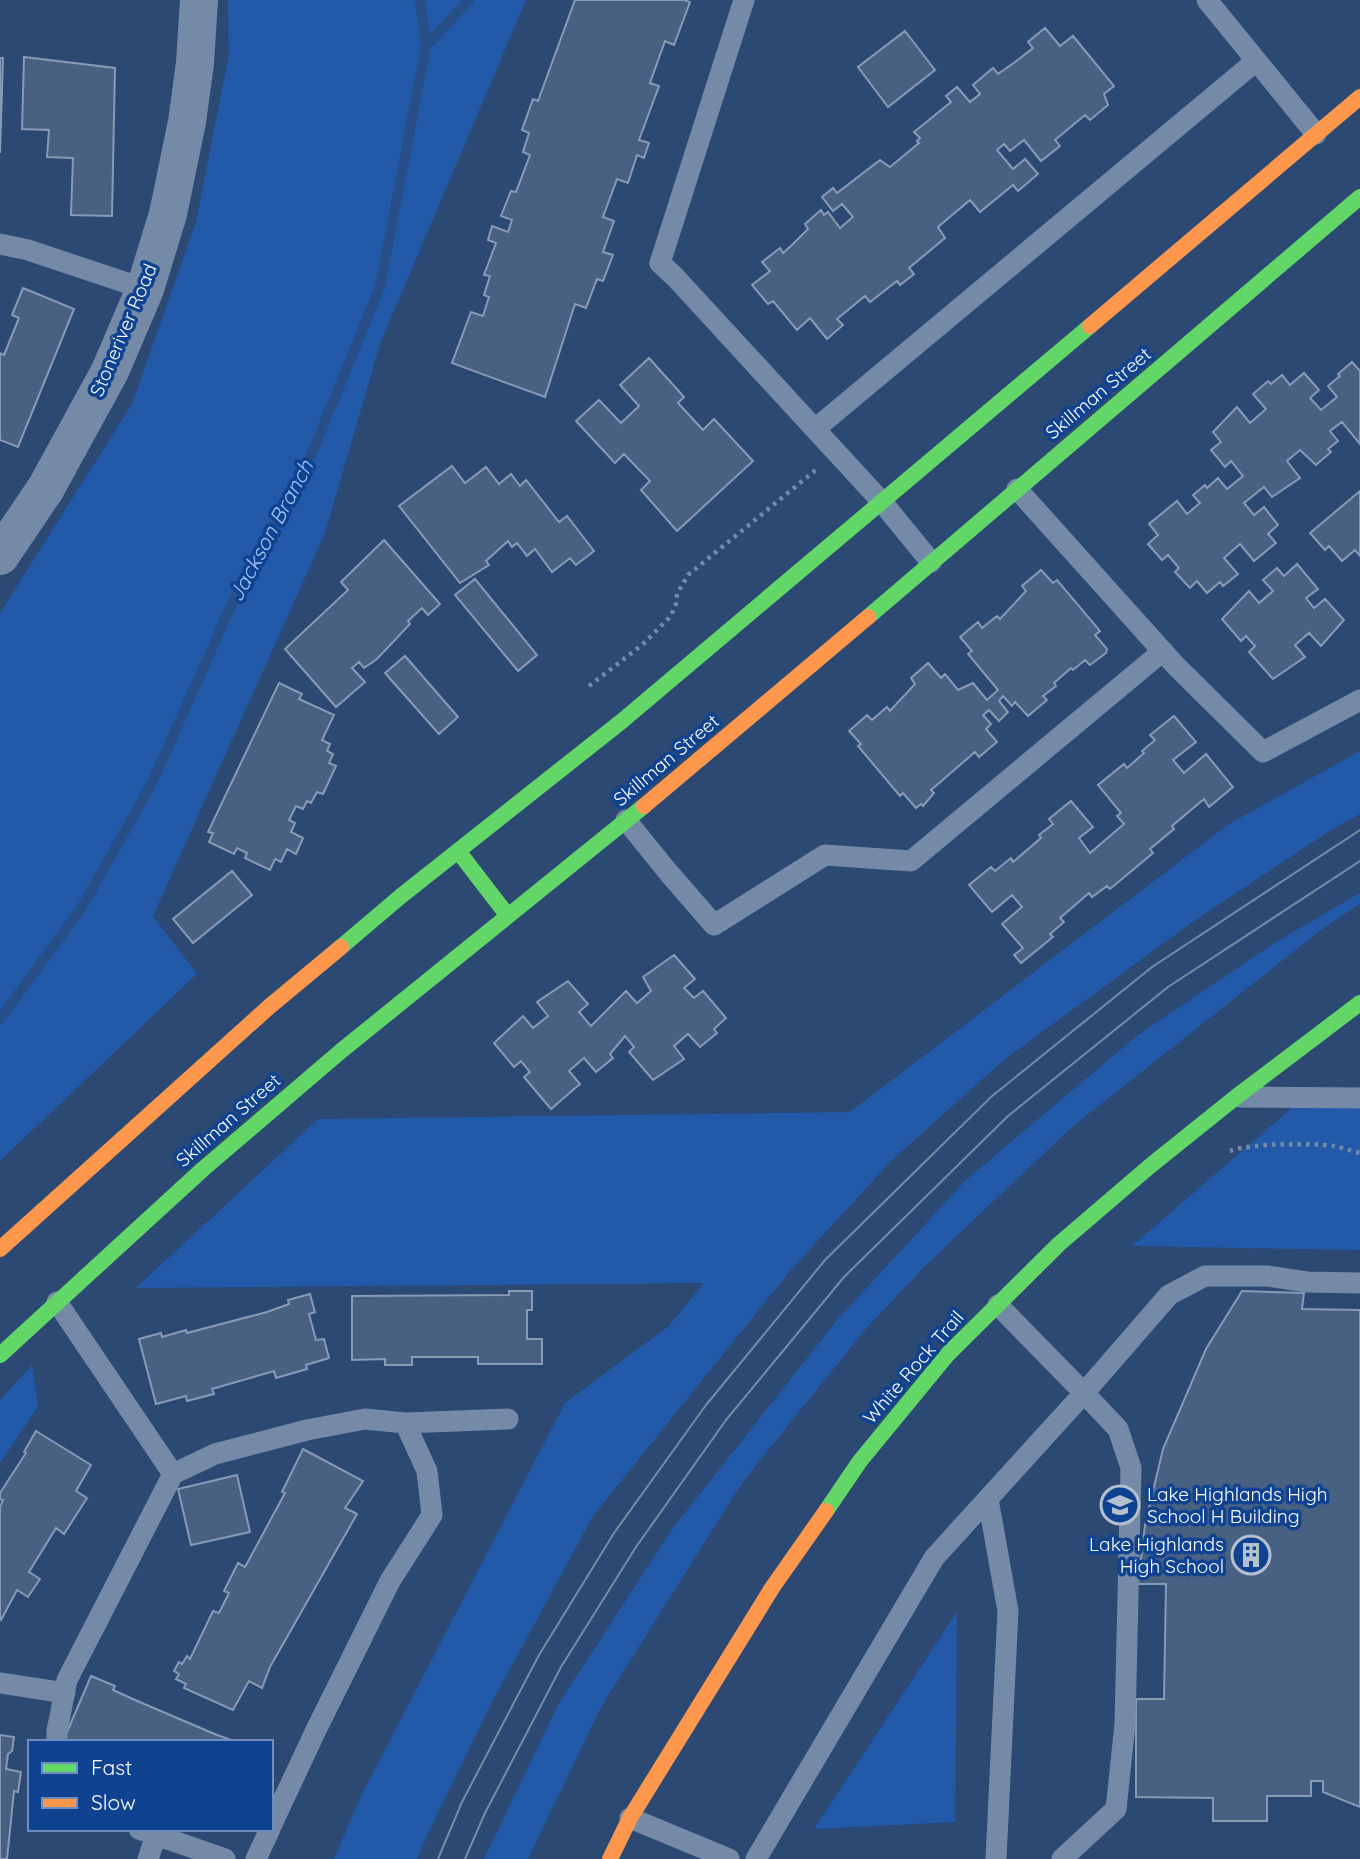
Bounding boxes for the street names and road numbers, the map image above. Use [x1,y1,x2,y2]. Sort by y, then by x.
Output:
street label: Stoneriver Road [84,260,162,400]
street label: Skillman Street [1040,342,1156,444]
street label: Skillman Street [608,709,724,811]
street label: Skillman Street [171,1068,285,1172]
street label: White Rock Trail [857,1305,969,1429]

